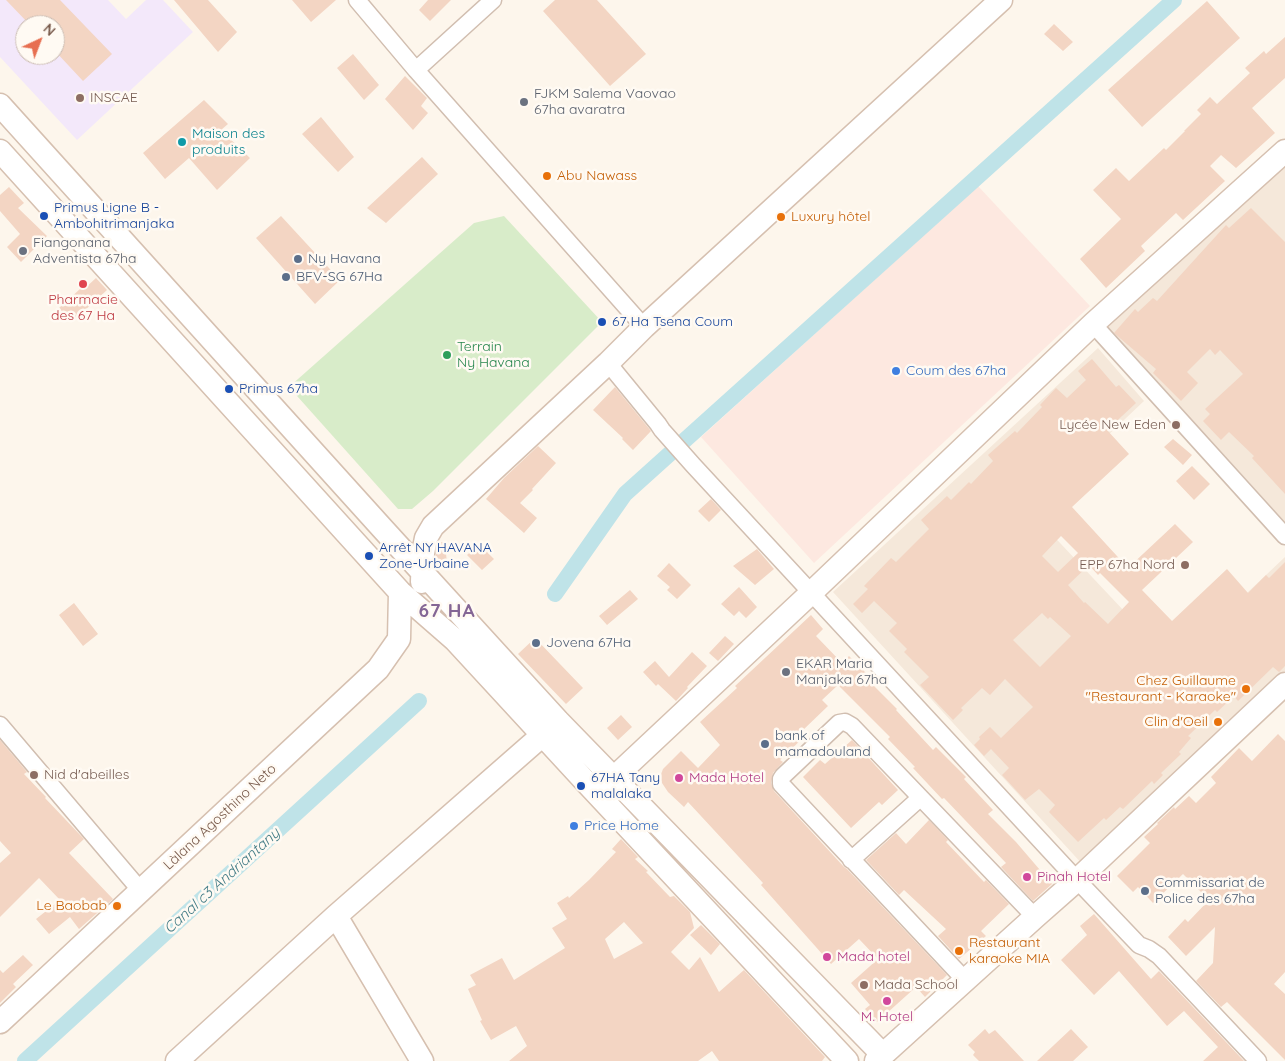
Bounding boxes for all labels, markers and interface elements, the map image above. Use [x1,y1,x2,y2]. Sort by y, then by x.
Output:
north arrow [15,15,65,65]
text: N [40,20,59,40]
place label: FJKM Salema Vaovao 67ha avaratra [534,86,676,118]
place label: INSCAE [90,90,138,106]
marker: INSCAE [74,92,86,104]
marker: FJKM Salema Vaovao 67ha avaratra [518,96,530,108]
place label: Maison des produits [192,126,265,158]
marker: Maison des produits [176,136,188,148]
place label: Abu Nawass [557,168,637,184]
marker: Abu Nawass [541,170,553,182]
place label: Primus Ligne B - Ambohitrimanjaka [54,200,174,232]
place label: Luxury hôtel [791,209,870,225]
marker: Primus Ligne B - Ambohitrimanjaka [38,210,50,222]
marker: Luxury hôtel [775,211,787,223]
place label: Fiangonana Adventista 67ha [33,235,136,268]
marker: Fiangonana Adventista 67ha [17,245,29,257]
place label: Ny Havana [308,251,381,267]
marker: Ny Havana [292,253,304,265]
place label: BFV-SG 67Ha [296,269,383,285]
marker: BFV-SG 67Ha [280,271,292,283]
marker: Pharmacie des 67 Ha [77,278,89,290]
place label: Pharmacie des 67 Ha [48,292,118,324]
place label: 67 Ha Tsena Coum [612,314,733,330]
marker: 67 Ha Tsena Coum [596,316,608,328]
place label: Terrain Ny Havana [457,339,530,372]
marker: Terrain Ny Havana [441,349,453,361]
place label: Coum des 67ha [906,363,1006,379]
marker: Coum des 67ha [890,365,902,377]
place label: Primus 67ha [239,381,318,397]
marker: Primus 67ha [223,383,235,395]
place label: Lycée New Eden [1059,417,1166,433]
marker: Lycée New Eden [1170,419,1182,431]
place label: Arrêt NY HAVANA Zone-Urbaine [379,540,492,572]
marker: Arrêt NY HAVANA Zone-Urbaine [363,550,375,562]
place label: EPP 67ha Nord [1079,557,1175,573]
marker: EPP 67ha Nord [1179,559,1191,571]
district label: 67 HA [418,600,476,622]
place label: Jovena 67Ha [546,635,631,651]
marker: Jovena 67Ha [530,637,542,649]
place label: EKAR Maria Manjaka 67ha [796,656,887,689]
marker: EKAR Maria Manjaka 67ha [780,666,792,678]
place label: Chez Guillaume "Restaurant - Karaoke" [1086,673,1236,706]
marker: Chez Guillaume "Restaurant - Karaoke" [1240,683,1252,695]
place label: Clin d'Oeil [1145,714,1208,730]
marker: Clin d'Oeil [1212,716,1224,728]
place label: bank of mamadouland [775,728,871,760]
marker: bank of mamadouland [759,738,771,750]
street label: Làlana Agosthino Neto [160,760,280,874]
place label: Nid d'abeilles [44,767,129,783]
marker: Nid d'abeilles [28,769,40,781]
place label: 67HA Tany malalaka [591,770,660,802]
place label: Mada Hotel [689,770,764,786]
marker: Mada Hotel [673,772,685,784]
marker: 67HA Tany malalaka [575,780,587,792]
place label: Price Home [584,818,659,834]
marker: Price Home [568,820,580,832]
water label: Canal c3 Andriantany [160,824,284,938]
place label: Pinah Hotel [1037,869,1111,885]
marker: Pinah Hotel [1021,871,1033,883]
place label: Commissariat de Police des 67ha [1155,875,1265,908]
marker: Commissariat de Police des 67ha [1139,885,1151,897]
place label: Le Baobab [36,898,107,914]
marker: Le Baobab [111,900,123,912]
place label: Restaurant karaoke MIA [969,935,1050,968]
marker: Restaurant karaoke MIA [953,945,965,957]
place label: Mada hotel [837,949,910,965]
marker: Mada hotel [821,951,833,963]
place label: Mada School [874,977,958,993]
marker: Mada School [858,979,870,991]
marker: M. Hotel [881,995,893,1007]
place label: M. Hotel [861,1009,913,1025]

